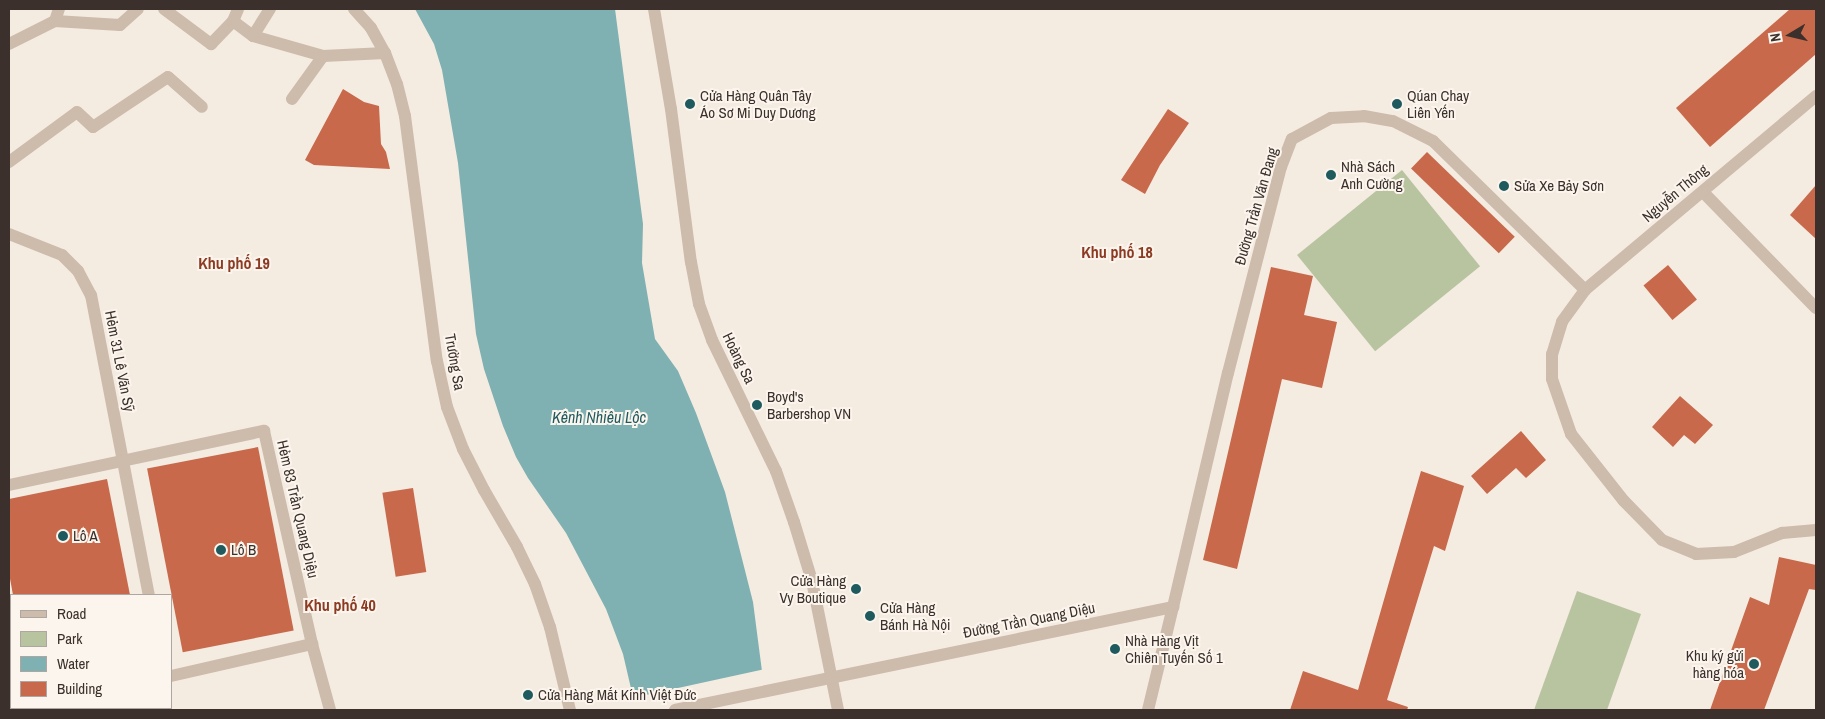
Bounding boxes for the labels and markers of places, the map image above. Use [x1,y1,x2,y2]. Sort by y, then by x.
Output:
place label: Cửa Hàng Quân Tây Áo Sơ Mi Duy Dương [700,86,816,121]
place label: Qúan Chay Liên Yến [1407,86,1469,121]
marker: Cửa Hàng Quân Tây Áo Sơ Mi Duy Dương [684,98,696,110]
marker: Qúan Chay Liên Yến [1391,98,1403,110]
place label: Nhà Sách Anh Cường [1341,157,1403,192]
marker: Nhà Sách Anh Cường [1325,169,1337,181]
place label: Sửa Xe Bảy Sơn [1514,177,1604,195]
marker: Sửa Xe Bảy Sơn [1498,180,1510,192]
place label: Boyd's Barbershop VN [767,387,851,422]
marker: Boyd's Barbershop VN [751,399,763,411]
place label: Lô A [73,527,98,545]
marker: Lô A [57,530,69,542]
place label: Lô B [231,541,256,559]
marker: Lô B [215,544,227,556]
place label: Cửa Hàng Vy Boutique [779,571,846,606]
marker: Cửa Hàng Vy Boutique [850,583,862,595]
place label: Cửa Hàng Bánh Hà Nội [880,598,950,633]
marker: Cửa Hàng Bánh Hà Nội [864,610,876,622]
place label: Nhà Hàng Vịt Chiên Tuyến Số 1 [1125,631,1223,666]
marker: Nhà Hàng Vịt Chiên Tuyến Số 1 [1109,643,1121,655]
place label: Khu ký gửi hàng hóa [1686,646,1744,681]
marker: Khu ký gửi hàng hóa [1748,658,1760,670]
place label: Cửa Hàng Mắt Kính Việt Đức [538,686,696,704]
marker: Cửa Hàng Mắt Kính Việt Đức [522,689,534,701]

